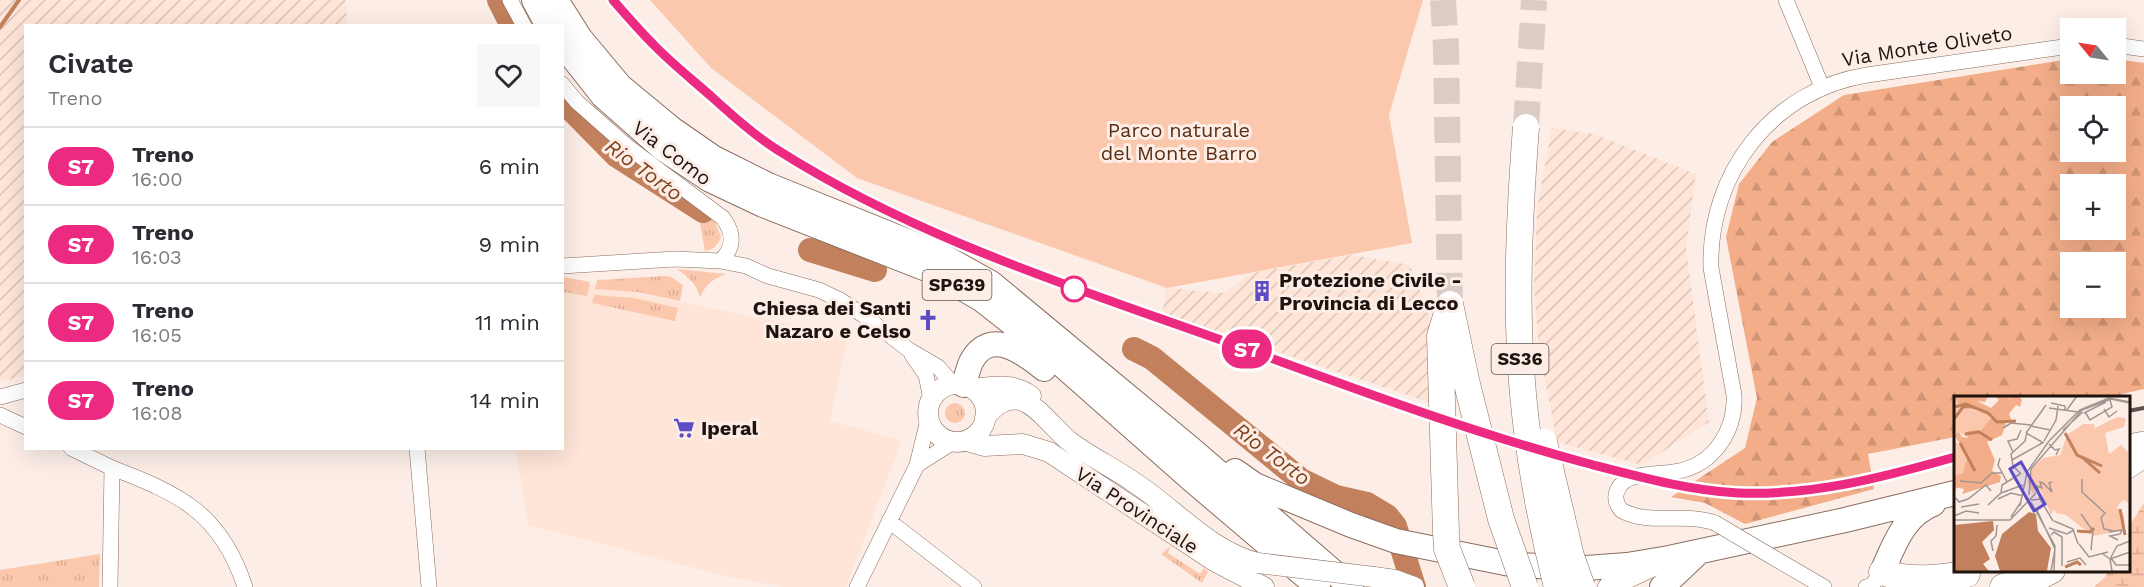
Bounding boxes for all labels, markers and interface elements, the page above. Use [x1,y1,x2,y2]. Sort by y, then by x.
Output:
north arrow [2060,18,2126,84]
map controls [2060,18,2126,318]
street label: Via Monte Oliveto [1840,21,2014,71]
button: heart [477,44,540,107]
text: Civate [48,47,134,80]
text: Treno [48,86,102,110]
button: locate [2060,96,2126,162]
street label: Via Como [628,116,716,190]
park label: Parco naturale del Monte Barro [1101,118,1257,165]
water label: Rio Torto [601,133,688,206]
text: Treno [132,142,194,167]
text: S7 [68,154,94,179]
text: 6 min [479,154,540,179]
text: 16:00 [132,167,183,191]
button: + [2060,174,2126,240]
text: Treno [132,220,194,245]
text: S7 [68,232,94,257]
text: 9 min [478,232,540,257]
text: 16:03 [132,245,182,269]
button: − [2060,252,2126,318]
place label: Protezione Civile - Provincia di Lecco [1279,268,1462,315]
road number: SP639 [922,270,992,300]
unlabelled marker [1061,276,1087,302]
building icon: Protezione Civile - Provincia di Lecco [1250,279,1274,303]
place label: Chiesa dei Santi Nazaro e Celso [753,296,911,343]
text: Treno [132,298,194,323]
church icon: Chiesa dei Santi Nazaro e Celso [916,308,940,332]
text: S7 [68,310,94,335]
text: 11 min [475,310,540,335]
text: 16:05 [132,323,182,347]
line badge: S7 [1220,330,1274,368]
text: S7 [1234,337,1260,362]
road number: SS36 [1492,344,1549,374]
text: Treno [132,376,194,401]
text: S7 [68,388,94,413]
text: 14 min [470,388,540,413]
inset map [1954,396,2129,572]
text: 16:08 [132,401,183,425]
supermarket icon: Iperal [672,416,696,440]
place label: Iperal [701,416,759,440]
water label: Rio Torto [1229,417,1315,490]
street label: Via Provinciale [1071,461,1203,559]

